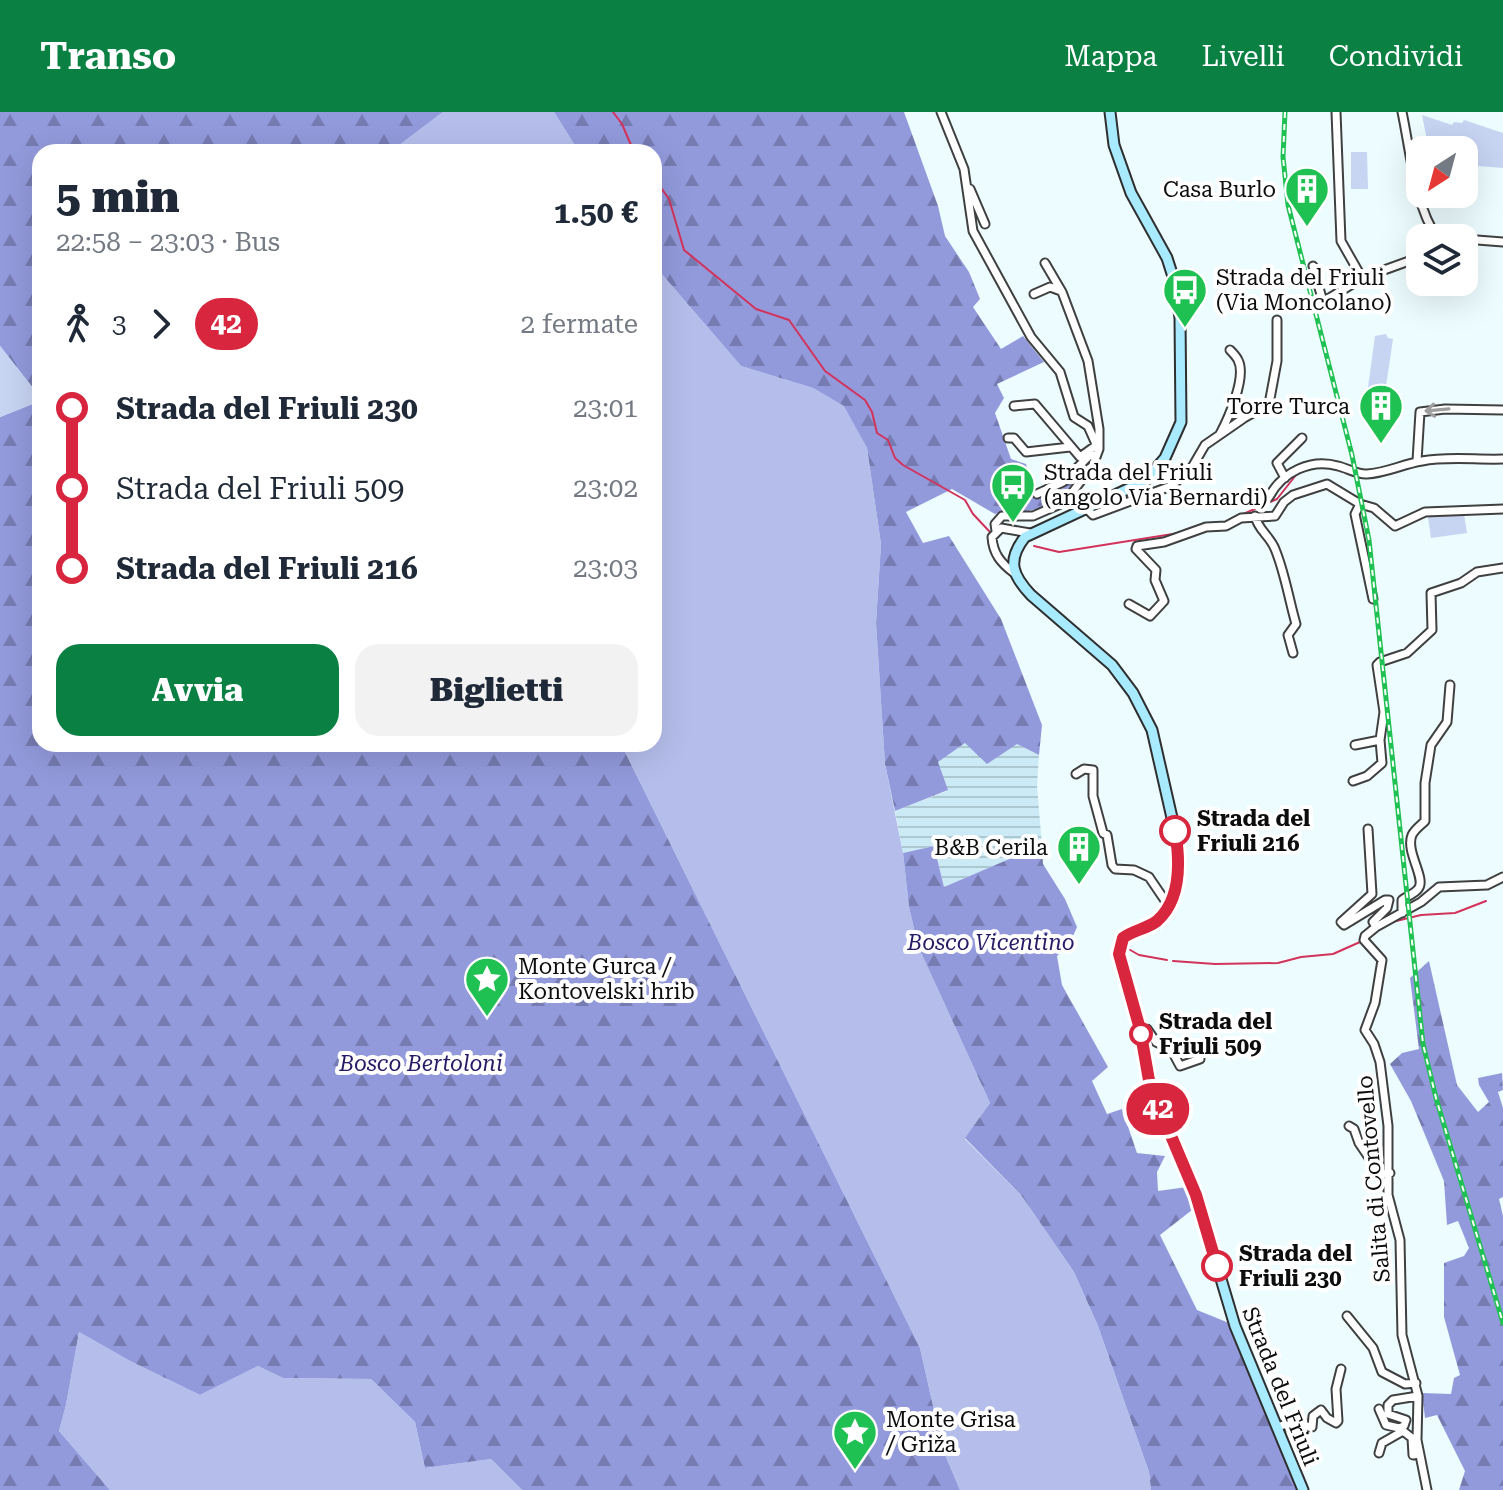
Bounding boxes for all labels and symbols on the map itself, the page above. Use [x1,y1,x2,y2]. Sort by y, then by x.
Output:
north arrow [1406,136,1478,208]
building icon: Casa Burlo [1283,165,1331,228]
place label: Casa Burlo [1163,177,1276,202]
place label: Strada del Friuli (Via Moncolano) [1216,265,1392,315]
bus stop icon: Strada del Friuli (Via Moncolano) [1161,266,1209,329]
building icon: Torre Turca [1357,382,1405,445]
place label: Torre Turca [1226,394,1350,419]
one-way arrow [1424,403,1451,418]
place label: Strada del Friuli (angolo Via Bernardi) [1044,460,1268,510]
bus stop icon: Strada del Friuli (angolo Via Bernardi) [989,461,1037,524]
place label: Strada del Friuli 216 [1197,806,1310,856]
marker: Strada del Friuli 216 [1160,816,1190,846]
building icon: B&B Cerila [1055,823,1103,886]
place label: B&B Cerila [934,835,1048,860]
park label: Bosco Vicentino [906,930,1075,955]
place label: Monte Gurca / Kontovelski hrib [518,954,695,1004]
place icon: Monte Gurca / Kontovelski hrib [463,955,511,1018]
place label: Strada del Friuli 509 [1159,1009,1272,1059]
marker: Strada del Friuli 509 [1130,1023,1152,1045]
park label: Bosco Bertoloni [338,1051,503,1076]
street label: Salita di Contovello [1352,1074,1395,1284]
line badge: 42 [1122,1083,1194,1135]
place label: Strada del Friuli 230 [1239,1241,1352,1291]
marker: Strada del Friuli 230 [1202,1251,1232,1281]
street label: Strada del Friuli [1237,1303,1324,1469]
place label: Monte Grisa / Griža [885,1407,1016,1457]
place icon: Monte Grisa / Griža [831,1408,879,1471]

